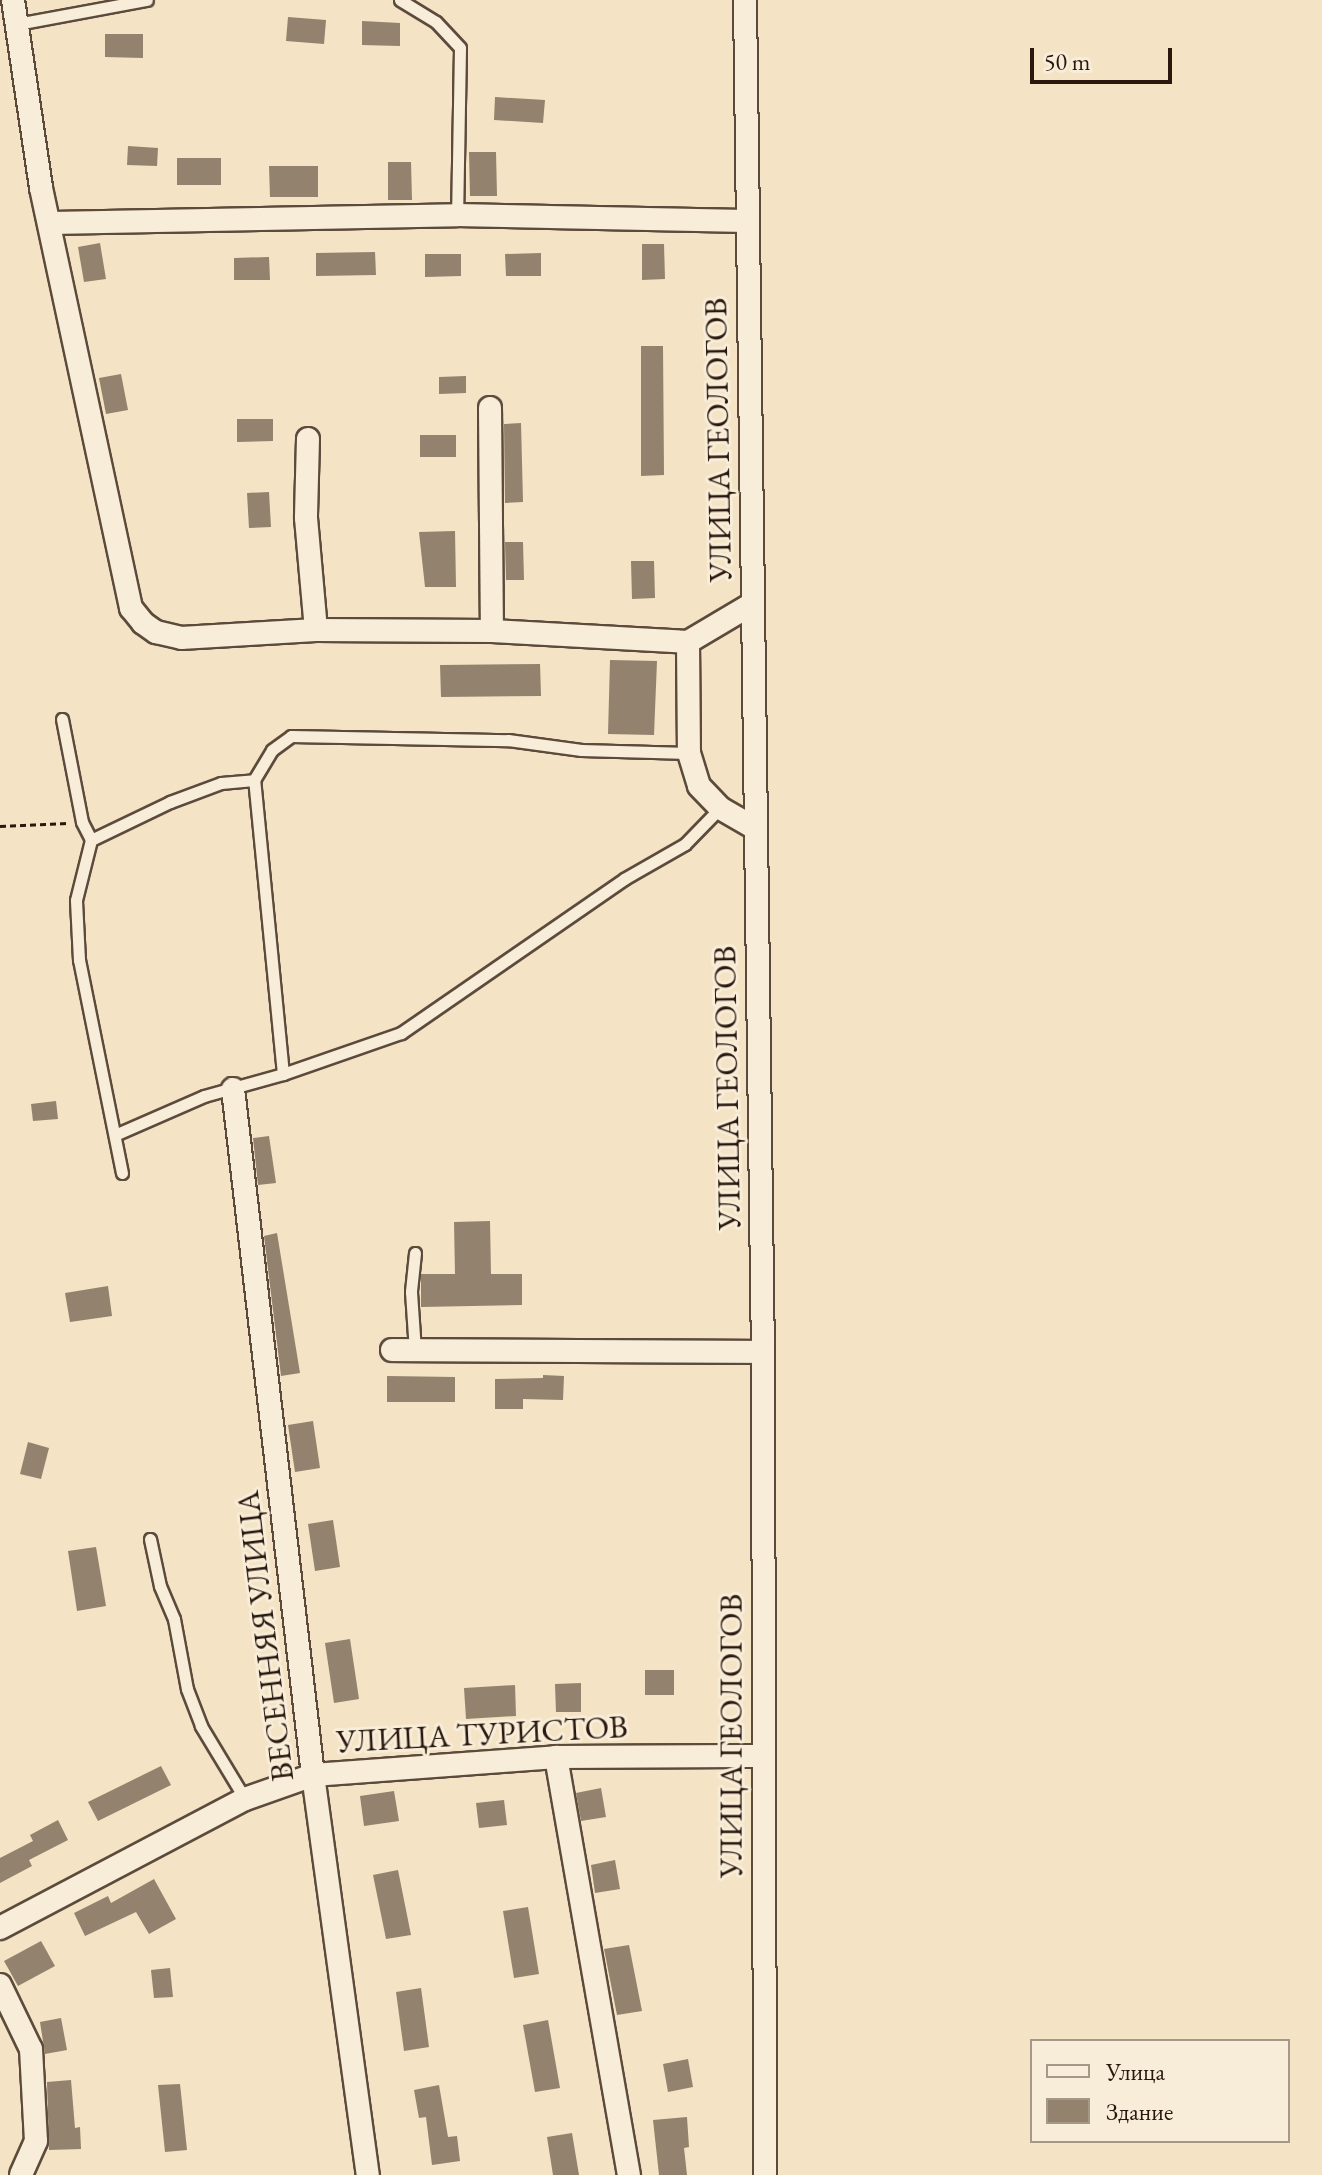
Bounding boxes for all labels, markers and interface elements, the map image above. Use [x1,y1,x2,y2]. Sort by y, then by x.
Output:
scale bar [1034,32,1176,82]
text: 50 m [1044,46,1091,77]
street label: УЛИЦА ГЕОЛОГОВ [696,297,740,583]
street label: УЛИЦА ГЕОЛОГОВ [705,945,749,1231]
street label: ВЕСЕННЯЯ УЛИЦА [228,1489,302,1783]
street label: УЛИЦА ГЕОЛОГОВ [712,1594,750,1878]
street label: УЛИЦА ТУРИСТОВ [335,1707,629,1761]
legend [1030,2039,1290,2143]
text: Улица [1106,2056,1165,2087]
text: Здание [1106,2096,1173,2127]

